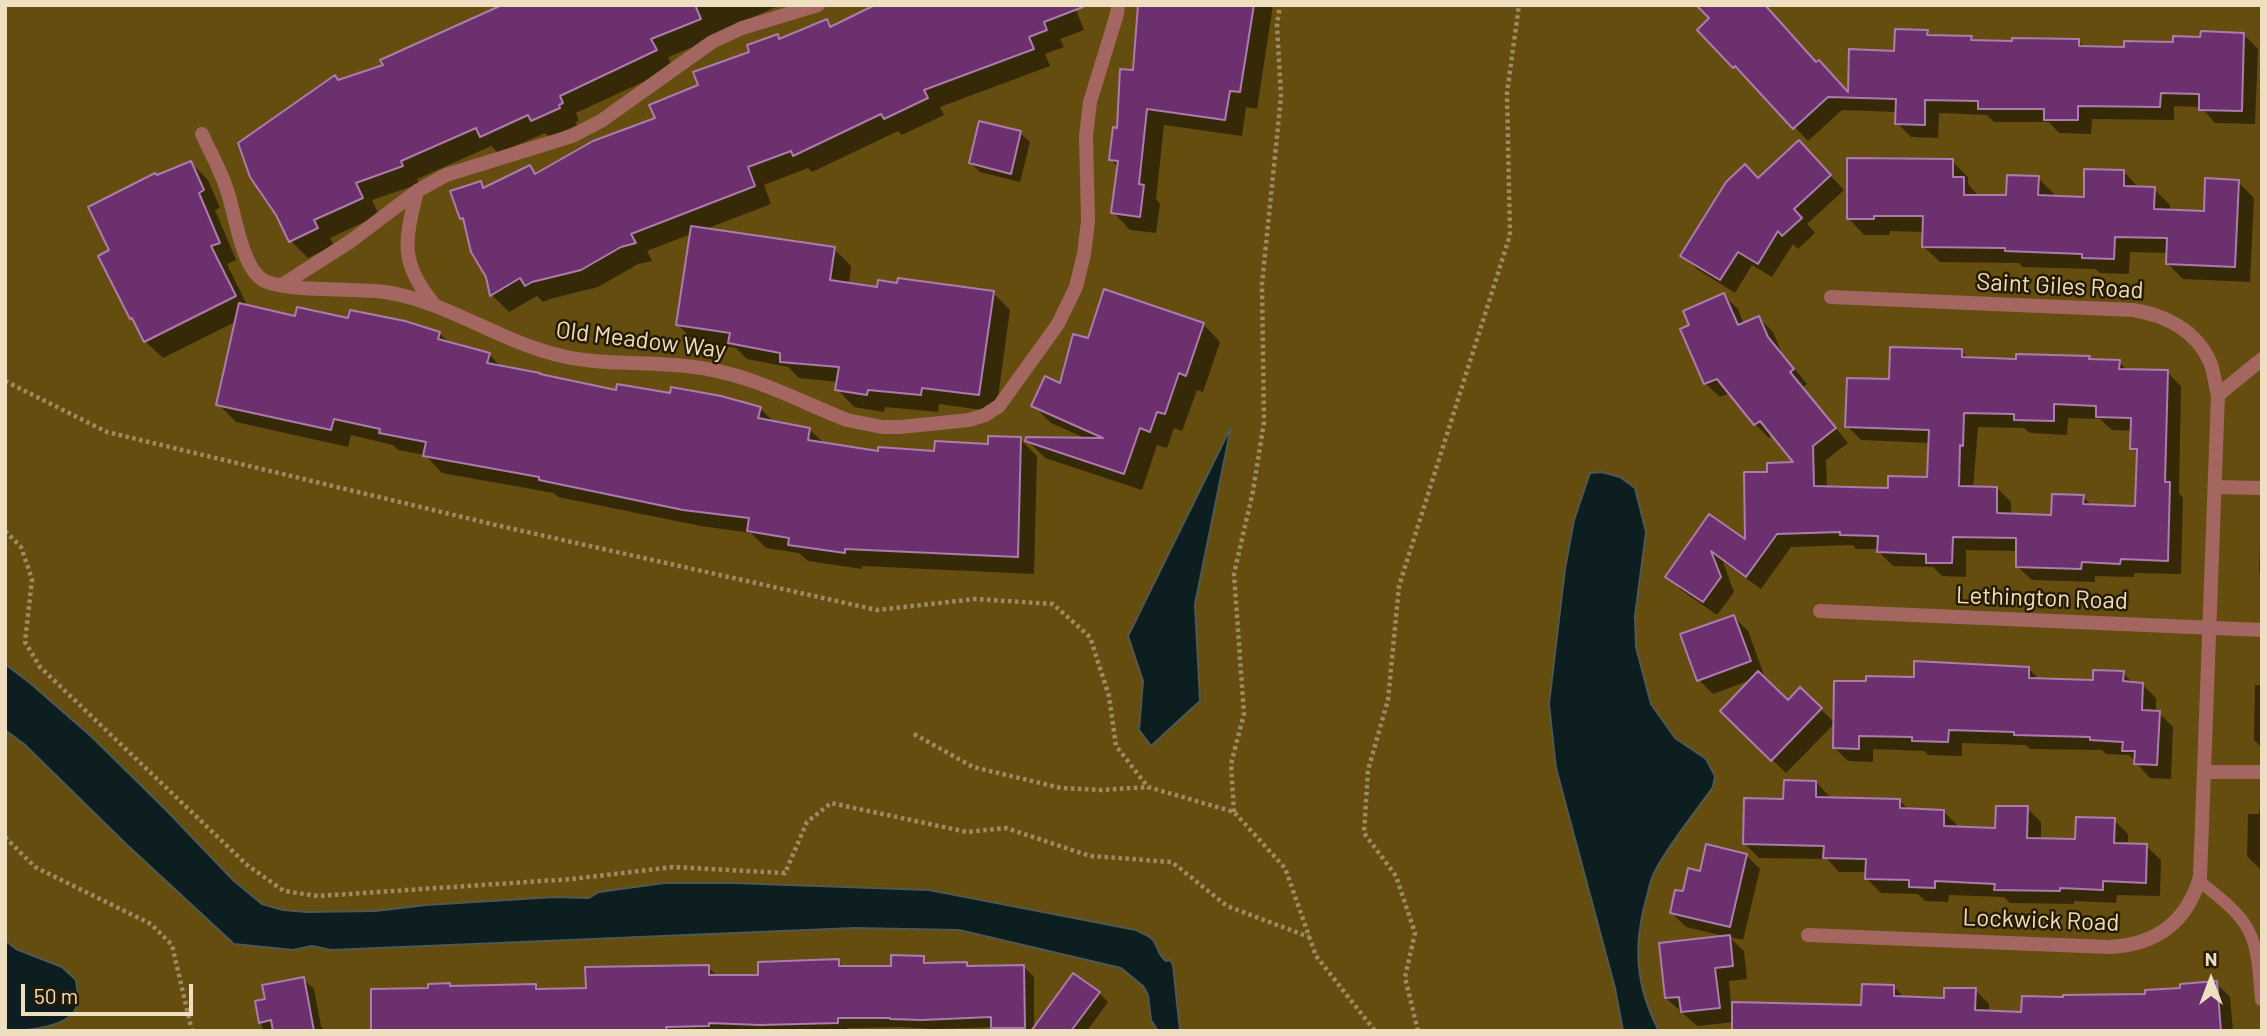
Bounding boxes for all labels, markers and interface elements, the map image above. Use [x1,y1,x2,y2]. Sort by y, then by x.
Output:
street label: Saint Giles Road [1976,267,2144,305]
street label: Old Meadow Way [554,315,728,365]
street label: Lethington Road [1956,581,2128,615]
street label: Lockwick Road [1962,903,2120,937]
north arrow [2176,945,2246,1015]
text: N [2205,947,2217,970]
scale bar [24,970,196,1014]
text: 50 m [34,983,78,1008]

